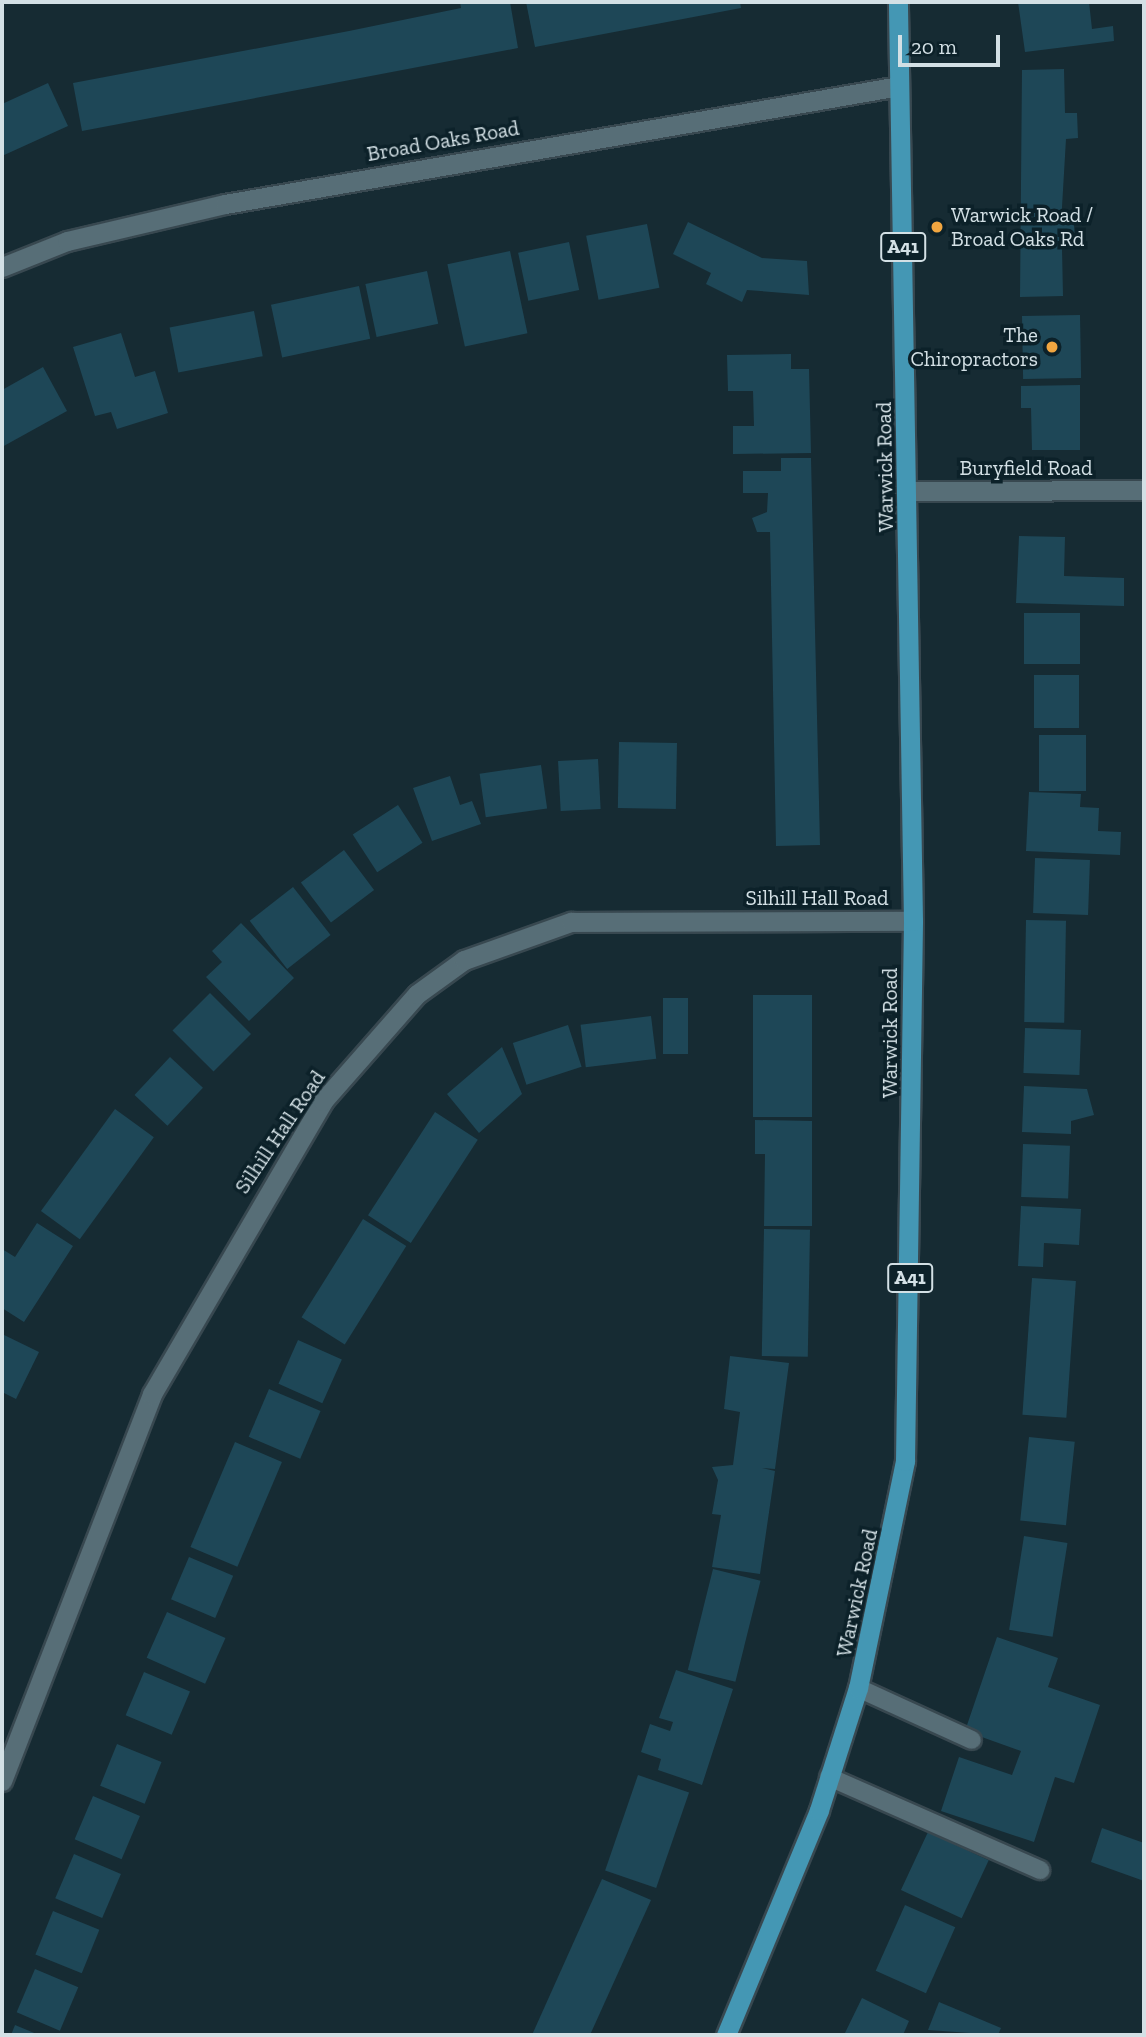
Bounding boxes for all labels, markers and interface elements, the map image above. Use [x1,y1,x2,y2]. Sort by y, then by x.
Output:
scale bar [901,21,1002,65]
text: 20 m [911,34,957,59]
street label: Broad Oaks Road [365,115,521,167]
place label: Warwick Road / Broad Oaks Rd [951,202,1093,252]
marker: Warwick Road / Broad Oaks Rd [929,219,945,235]
road number: A41 [878,232,928,262]
place label: The Chiropractors [910,322,1038,372]
marker: The Chiropractors [1044,339,1060,355]
street label: Warwick Road [871,402,899,532]
street label: Buryfield Road [960,455,1092,481]
street label: Silhill Hall Road [745,885,889,911]
street label: Warwick Road [877,968,903,1098]
street label: Silhill Hall Road [230,1066,330,1198]
road number: A41 [886,1262,934,1294]
street label: Warwick Road [831,1527,883,1659]

